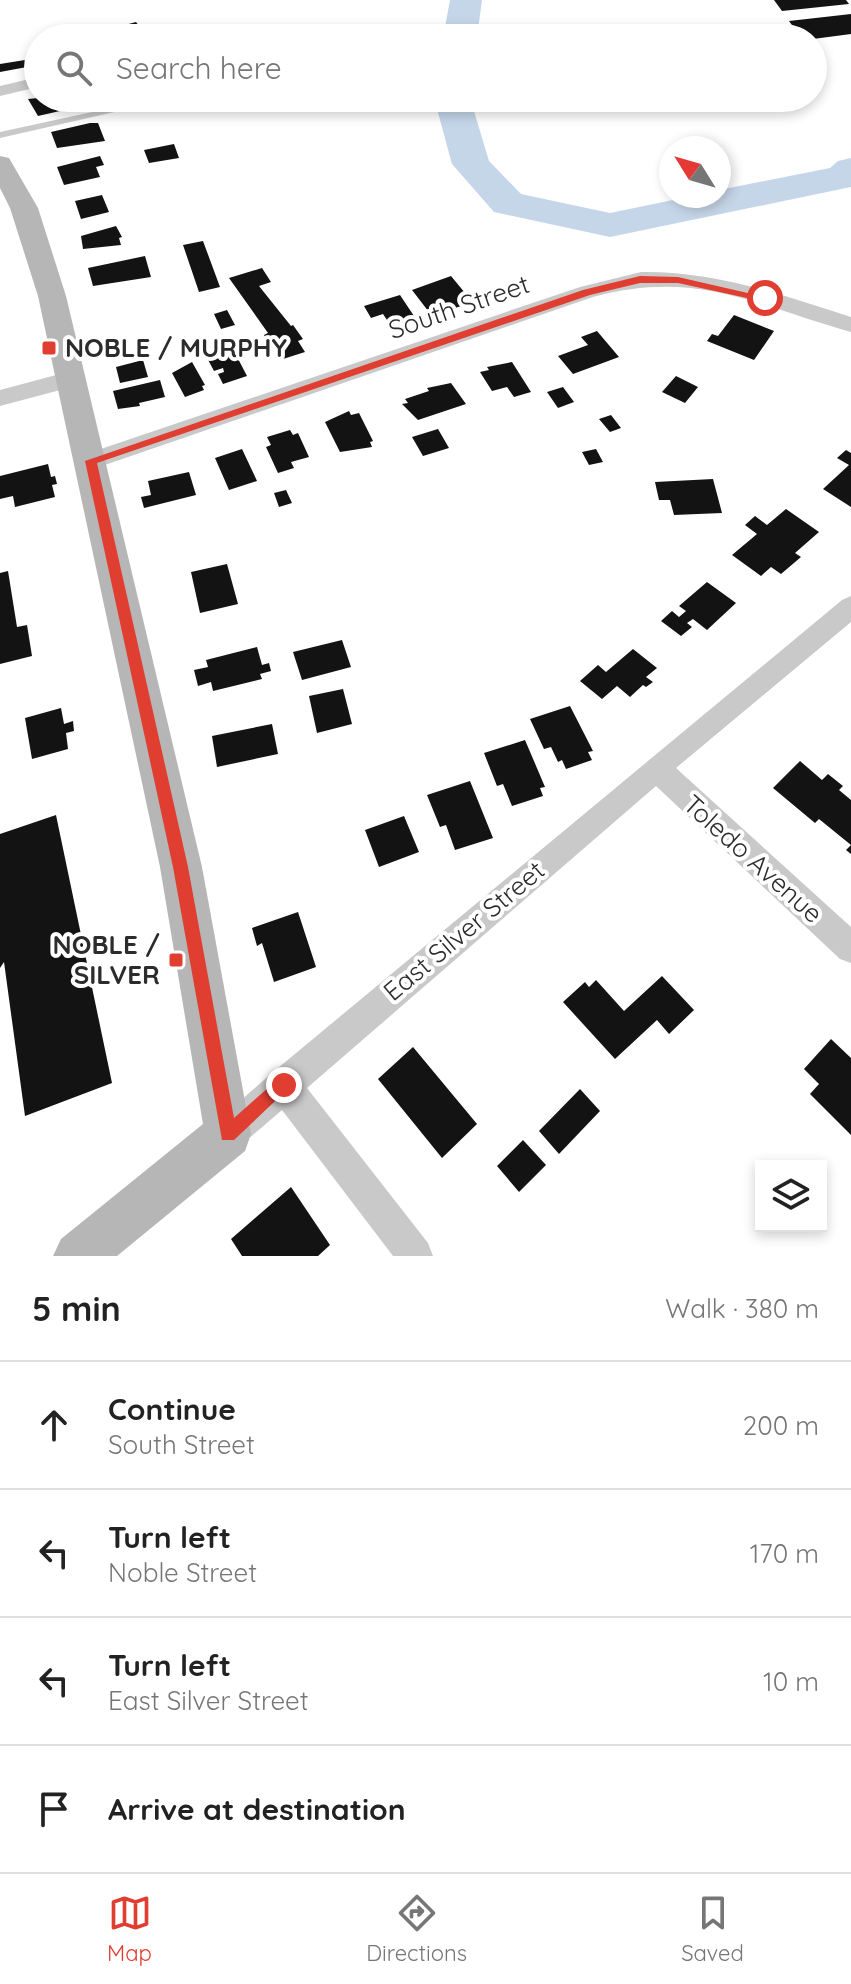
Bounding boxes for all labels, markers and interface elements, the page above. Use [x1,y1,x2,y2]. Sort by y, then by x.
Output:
search box [24,24,827,112]
icon: search [52,46,96,90]
text: Search here [116,49,282,87]
north arrow [659,136,731,208]
street label: South Street [384,267,534,346]
route start [747,280,783,316]
place label: NOBLE / MURPHY [65,331,288,364]
marker: NOBLE / MURPHY [40,339,58,357]
street label: Toledo Avenue [677,787,830,930]
street label: East Silver Street [376,853,551,1008]
place label: NOBLE / SILVER [53,928,160,991]
marker: NOBLE / SILVER [167,951,185,969]
route end [266,1067,302,1103]
map controls [755,1160,827,1232]
button: layers [755,1160,827,1232]
text: 5 min [32,1287,121,1330]
text: Walk · 380 m [665,1292,819,1325]
text: Continue [108,1390,236,1428]
icon: ahead [32,1403,76,1447]
text: 200 m [743,1409,819,1442]
text: South Street [108,1428,255,1461]
text: Turn left [108,1518,231,1556]
icon: left [32,1531,76,1575]
text: 170 m [750,1537,819,1570]
text: Noble Street [108,1556,257,1589]
text: Turn left [108,1646,231,1684]
icon: left [32,1659,76,1703]
text: 10 m [763,1665,819,1698]
text: East Silver Street [108,1684,309,1717]
icon: arrive [32,1787,76,1831]
text: Arrive at destination [108,1790,406,1828]
tab: Map [107,1891,152,1967]
tab: Directions [366,1891,467,1967]
tab: Saved [681,1891,744,1967]

